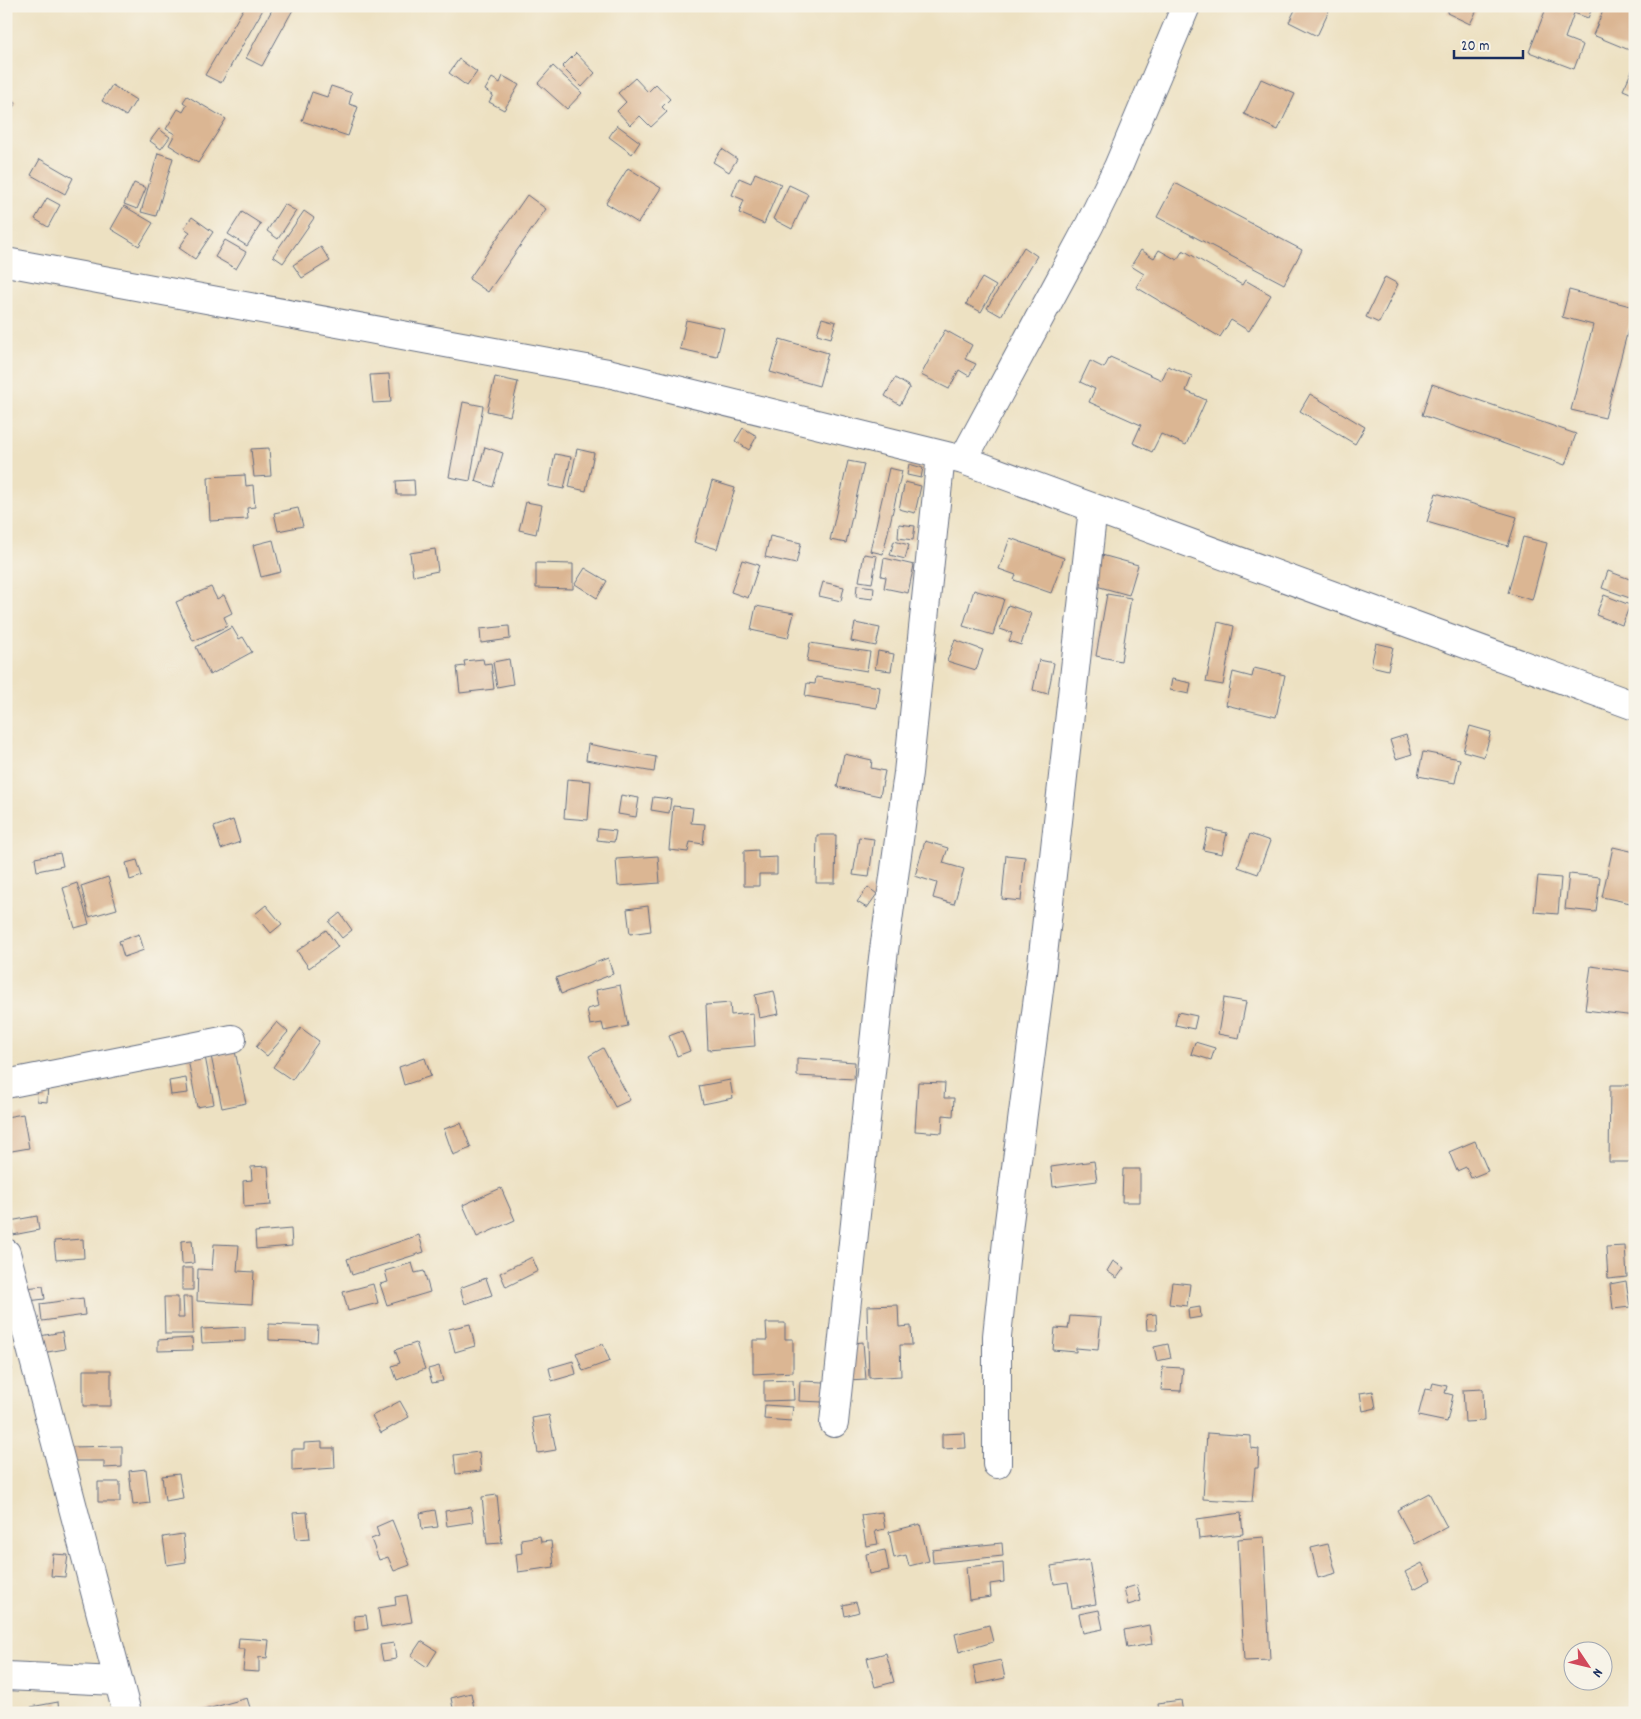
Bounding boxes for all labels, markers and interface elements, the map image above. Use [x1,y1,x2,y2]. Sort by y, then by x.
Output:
scale bar [1454,28,1522,60]
text: 20 m [1461,36,1489,58]
north arrow [1564,1642,1614,1692]
text: N [1587,1664,1607,1681]

